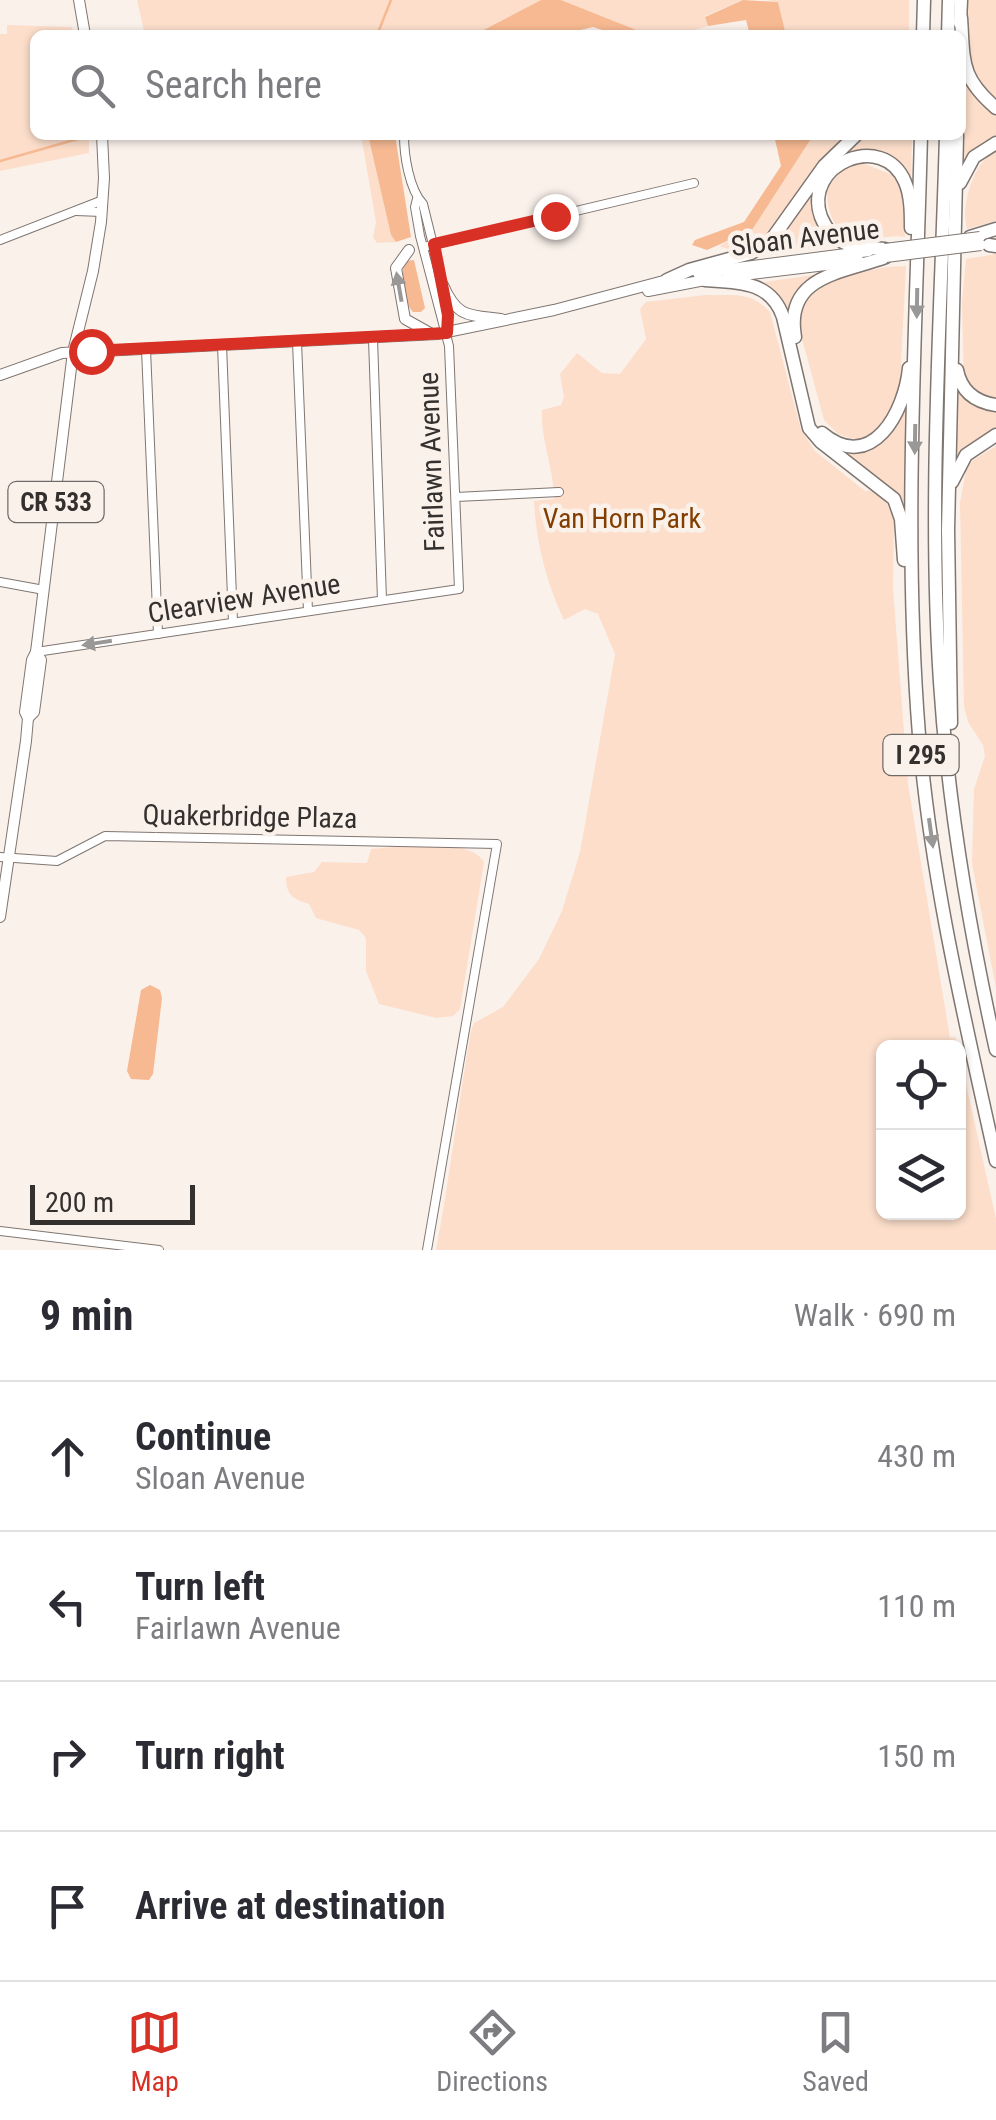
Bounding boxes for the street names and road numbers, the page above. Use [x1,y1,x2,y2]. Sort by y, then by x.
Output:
street label: Sloan Avenue [729,212,881,263]
street label: Fairlawn Avenue [412,371,451,553]
road number: CR 533 [8,482,104,522]
street label: Clearview Avenue [146,567,343,630]
road number: I 295 [884,735,958,775]
street label: Quakerbridge Plaza [142,798,358,835]

